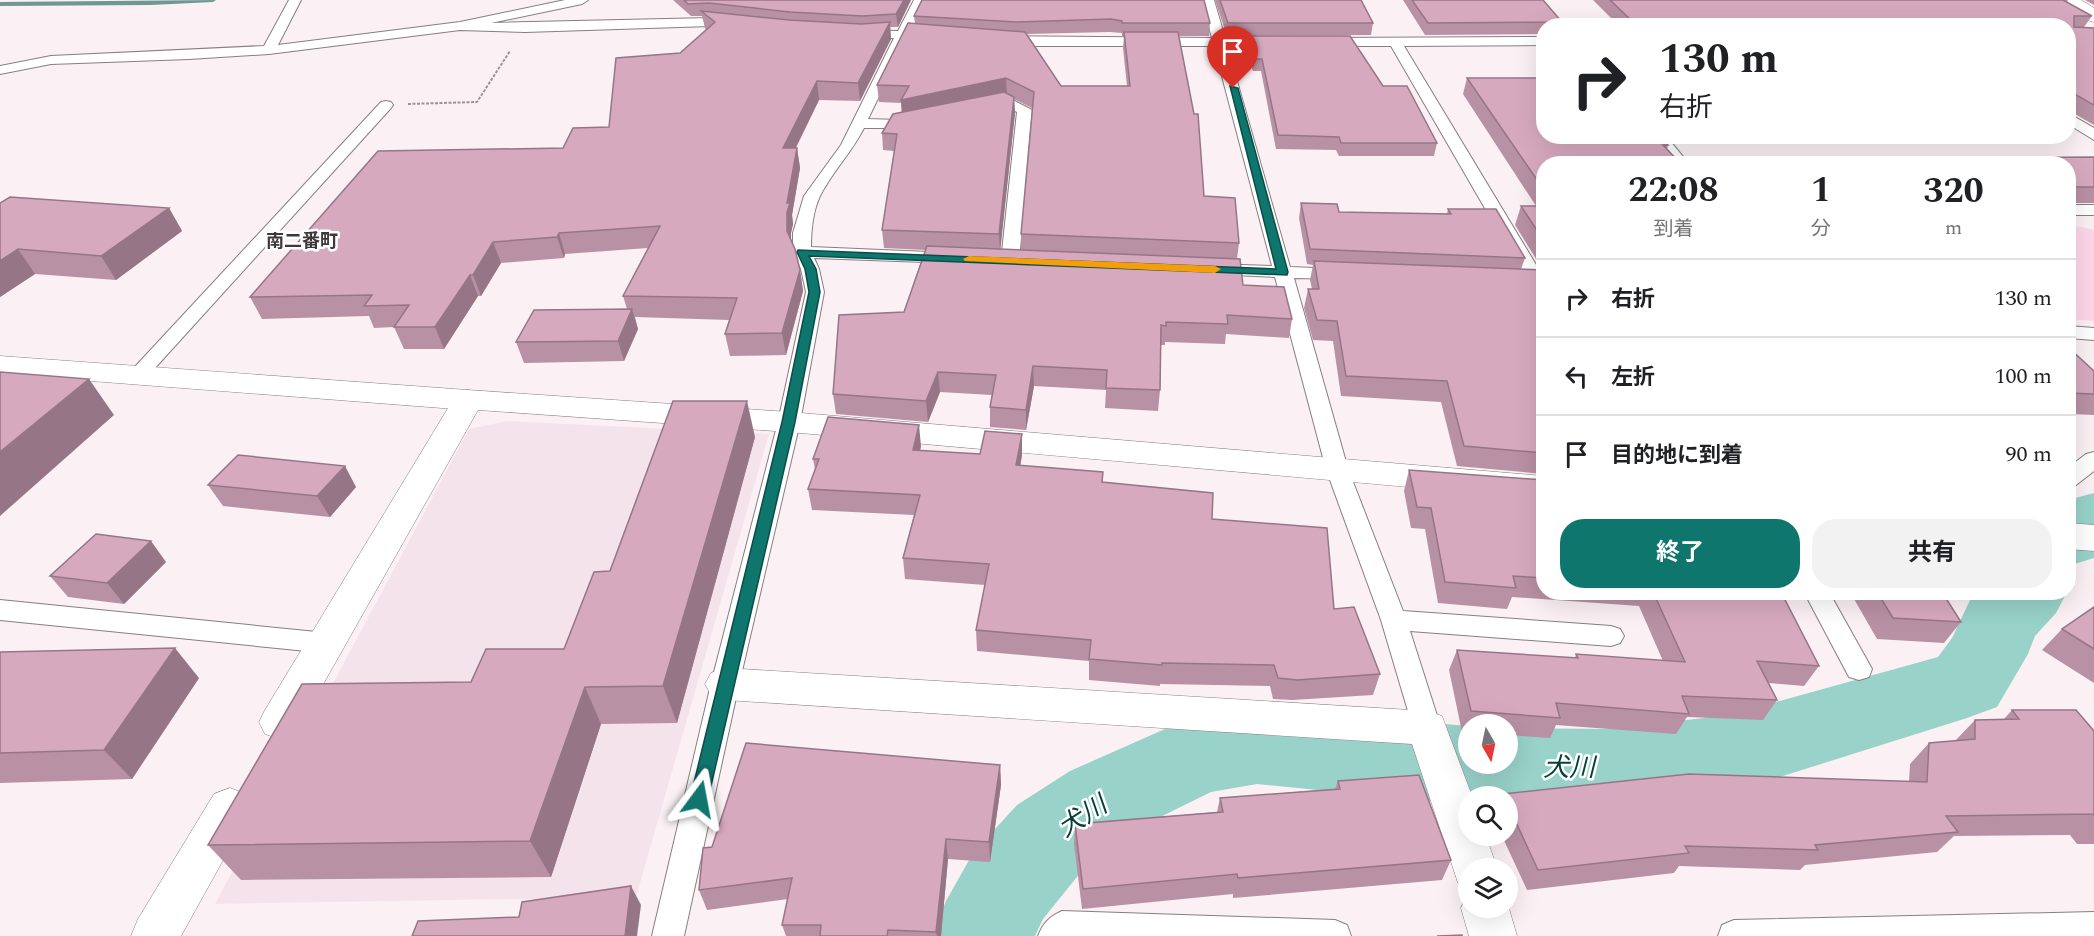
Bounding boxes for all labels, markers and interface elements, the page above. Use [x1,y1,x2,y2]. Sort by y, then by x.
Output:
pin [1207,26,1258,88]
text: 130 m [1659,28,1778,91]
icon: arrive [1216,35,1249,68]
icon: right [1560,42,1638,120]
text: 右折 [1659,87,1713,129]
text: 22:08 [1628,163,1719,218]
text: 1 [1811,163,1831,218]
text: 320 [1923,164,1984,219]
text: m [1945,213,1962,243]
text: 到着 [1653,214,1693,244]
text: 分 [1811,214,1831,244]
district label: 南二番町 [266,228,338,255]
icon: right [1560,282,1593,315]
text: 130 m [1995,282,2052,315]
text: 右折 [1611,283,1655,316]
icon: left [1560,360,1593,393]
text: 100 m [1995,360,2052,393]
text: 左折 [1611,361,1655,394]
icon: arrive [1560,438,1593,471]
text: 90 m [2006,438,2052,471]
text: 目的地に到着 [1611,439,1743,472]
button: 終了 [1560,519,1800,588]
button: 共有 [1812,519,2052,588]
north arrow [1458,714,1518,774]
map controls [1458,714,1518,918]
water label: 犬川 [1543,748,1598,788]
position arrow [667,767,731,831]
water label: 犬川 [1050,784,1118,848]
button: search [1458,786,1518,846]
button: layers [1458,858,1518,918]

